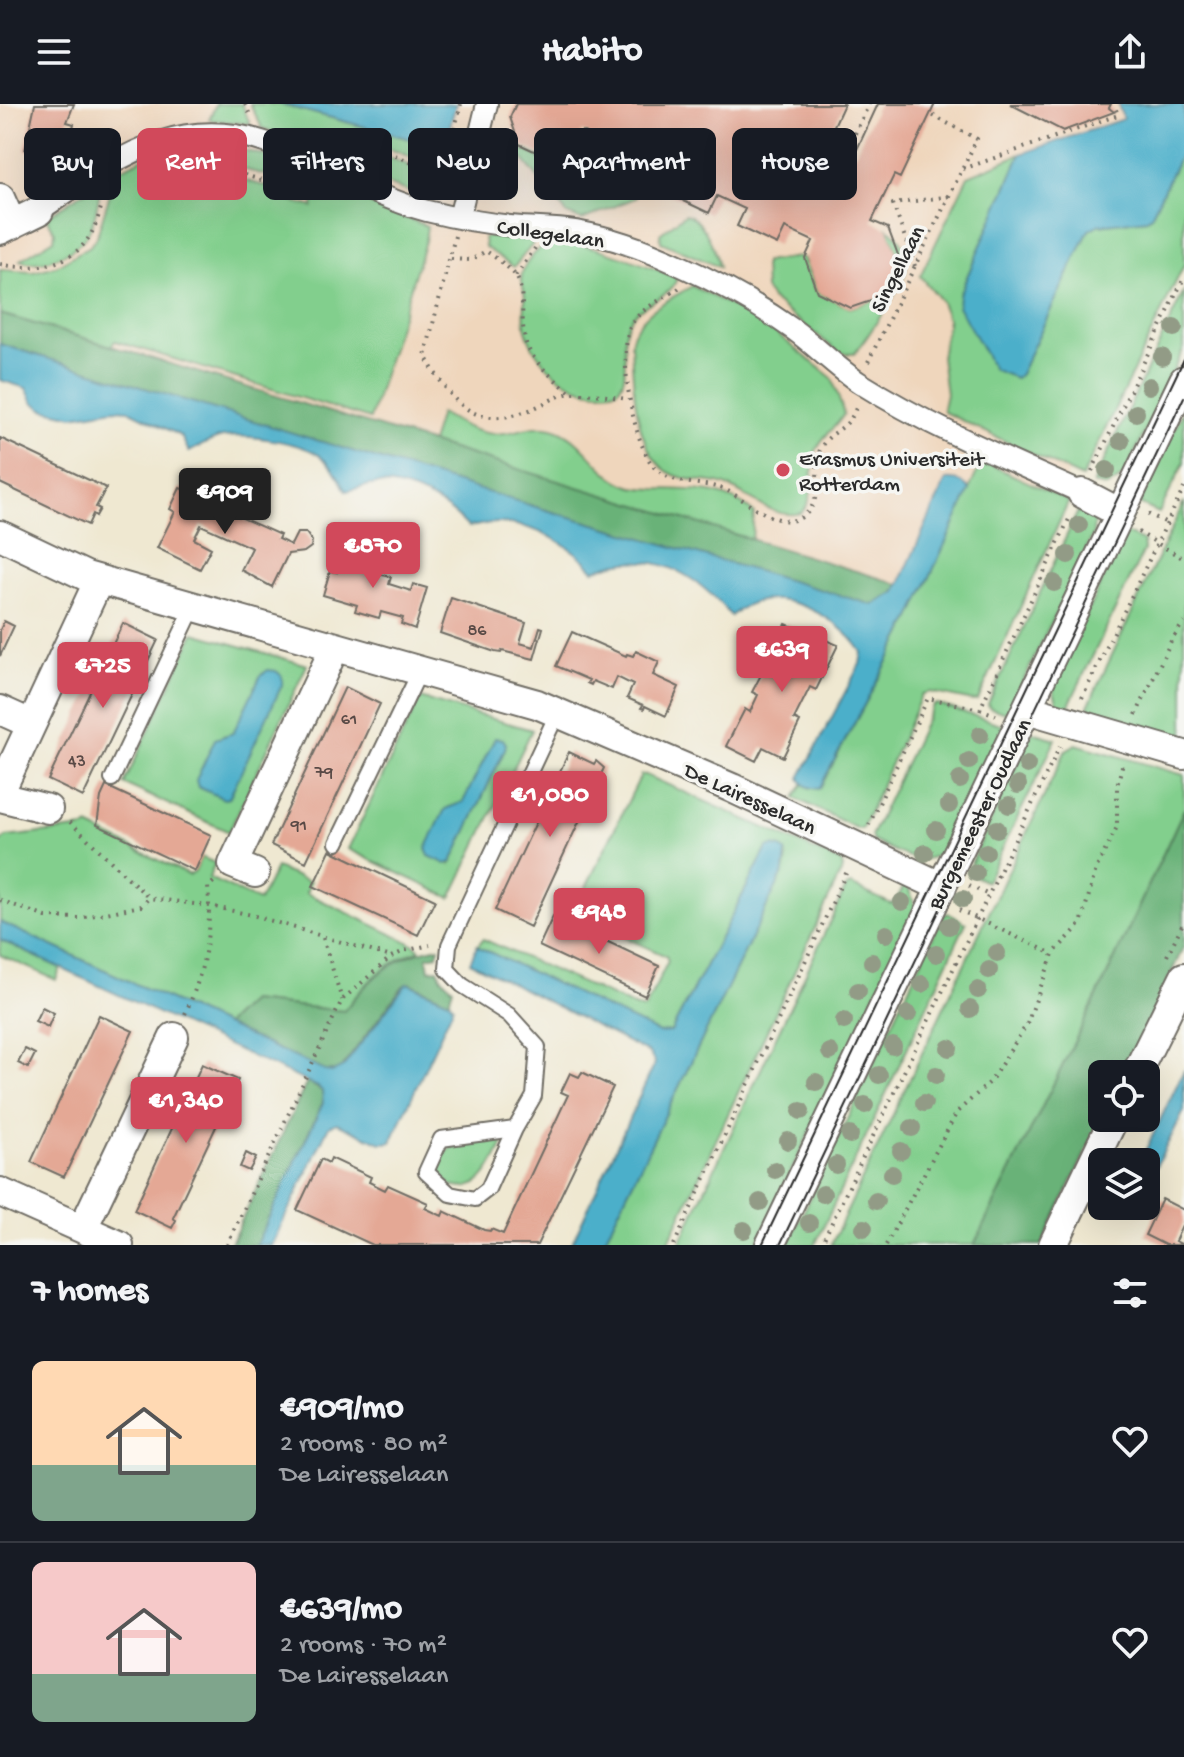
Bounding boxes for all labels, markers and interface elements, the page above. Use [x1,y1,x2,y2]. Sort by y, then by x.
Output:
icon: menu [32,30,76,74]
icon: share [1108,30,1152,74]
text: Habito [542,31,642,74]
chip: Buy [24,128,121,200]
chip: Rent [137,128,247,200]
chip: Filters [263,128,392,200]
chip: New [408,128,518,200]
chip: Apartment [534,128,716,200]
chip: House [732,128,857,200]
street label: Collegelaan [495,216,606,256]
street label: Singellaan [867,222,933,318]
place label: Erasmus Universiteit Rotterdam [799,448,986,499]
marker: Erasmus Universiteit Rotterdam [774,461,792,479]
pin: €909 [178,468,272,536]
text: €909 [197,478,253,509]
pin: €870 [326,522,420,590]
text: €870 [344,532,402,563]
house number: 86 [468,621,487,642]
pin: €639 [735,626,829,694]
text: €639 [754,636,810,667]
pin: €725 [56,642,150,710]
text: €725 [75,652,131,683]
house number: 61 [341,710,357,731]
street label: Burgemeester Oudlaan [924,715,1039,915]
house number: 43 [68,752,86,773]
street label: De Lairesselaan [677,758,820,843]
house number: 79 [314,763,333,784]
pin: €1,080 [485,771,615,839]
text: €1,080 [511,781,589,812]
house number: 91 [290,816,307,837]
pin: €948 [552,888,646,956]
text: €948 [571,898,627,929]
map controls [1088,1060,1160,1220]
button: locate [1088,1060,1160,1132]
pin: €1,340 [121,1077,251,1145]
text: €1,340 [149,1087,223,1118]
button: layers [1088,1148,1160,1220]
icon: filters [1108,1271,1152,1315]
text: 7 homes [32,1273,148,1313]
text: €909/mo [280,1390,404,1430]
icon: home [96,1393,192,1489]
icon: heart [1108,1419,1152,1463]
text: 2 rooms · 80 m² [280,1430,448,1461]
text: De Lairesselaan [280,1461,448,1492]
text: €639/mo [280,1591,402,1631]
icon: home [96,1594,192,1690]
icon: heart [1108,1620,1152,1664]
text: 2 rooms · 70 m² [280,1631,447,1662]
text: De Lairesselaan [280,1662,448,1693]

